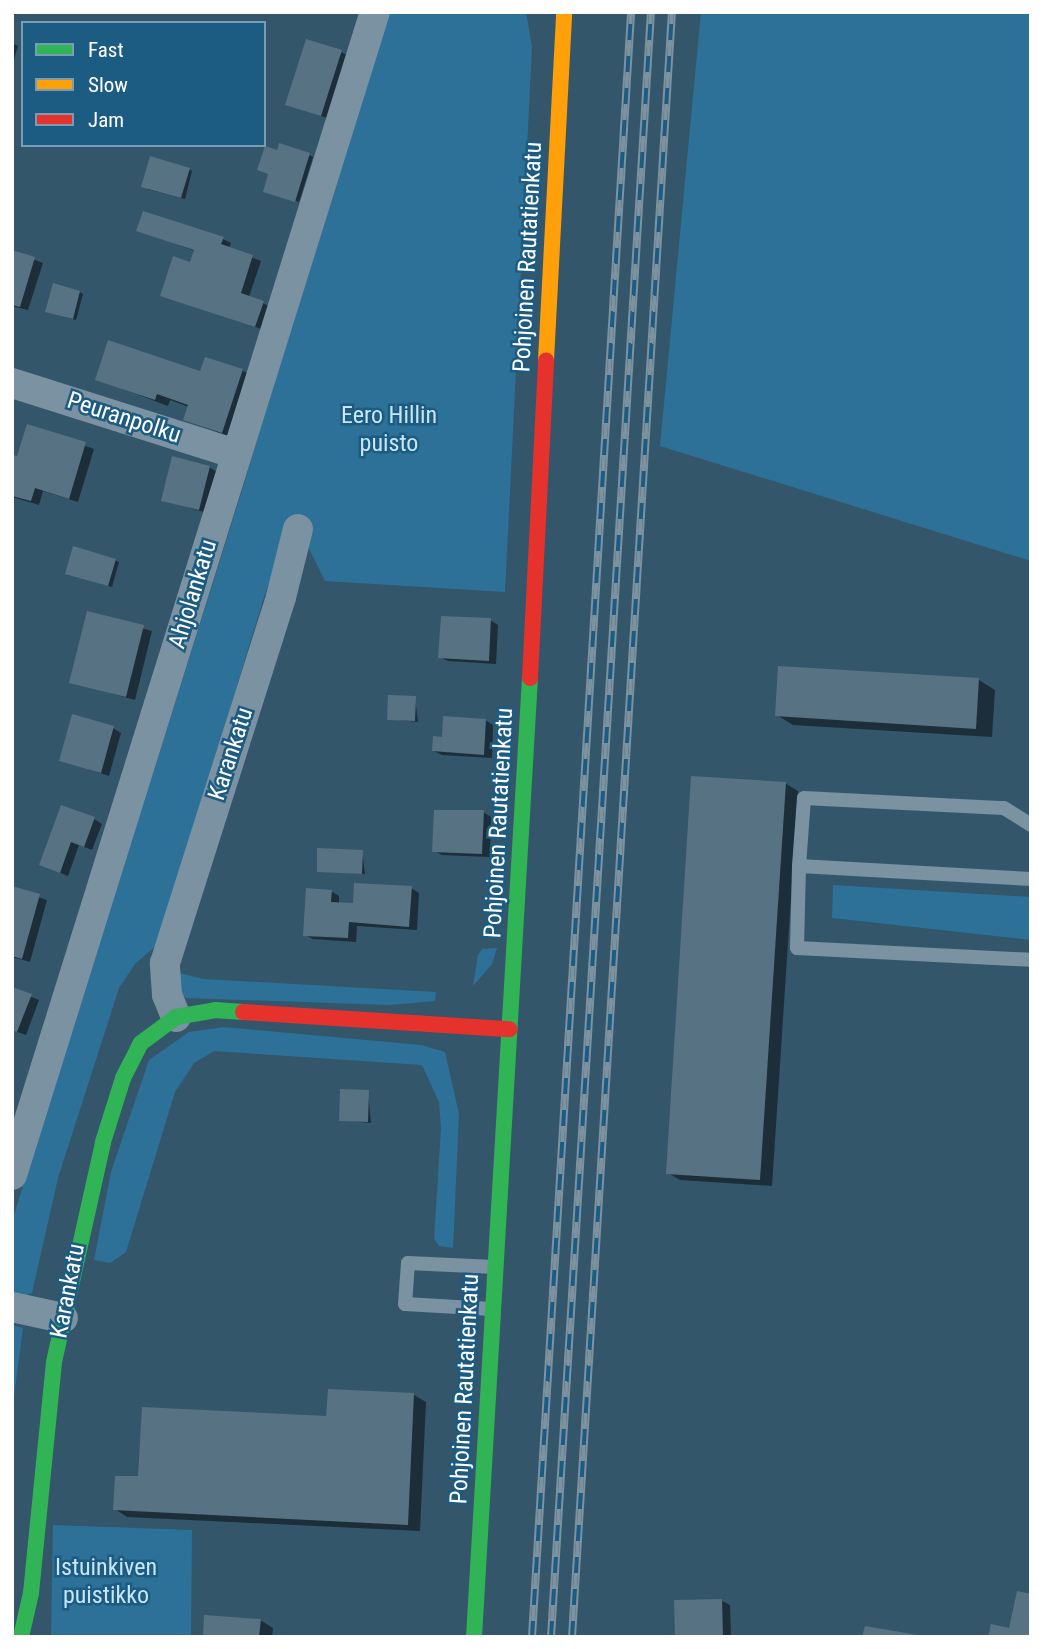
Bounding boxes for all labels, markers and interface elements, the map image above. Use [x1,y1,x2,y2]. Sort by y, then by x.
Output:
legend [21,21,266,147]
text: Fast [88,38,124,62]
text: Slow [88,73,128,97]
text: Jam [88,108,124,132]
street label: Pohjoinen Rautatienkatu [508,141,548,373]
street label: Peuranpolku [64,386,184,450]
park label: Eero Hillin puisto [341,402,437,458]
street label: Ahjolankatu [163,536,223,652]
street label: Karankatu [203,704,259,804]
street label: Pohjoinen Rautatienkatu [479,707,519,939]
street label: Karankatu [45,1241,91,1341]
street label: Pohjoinen Rautatienkatu [445,1273,485,1505]
park label: Istuinkiven puistikko [55,1554,157,1610]

